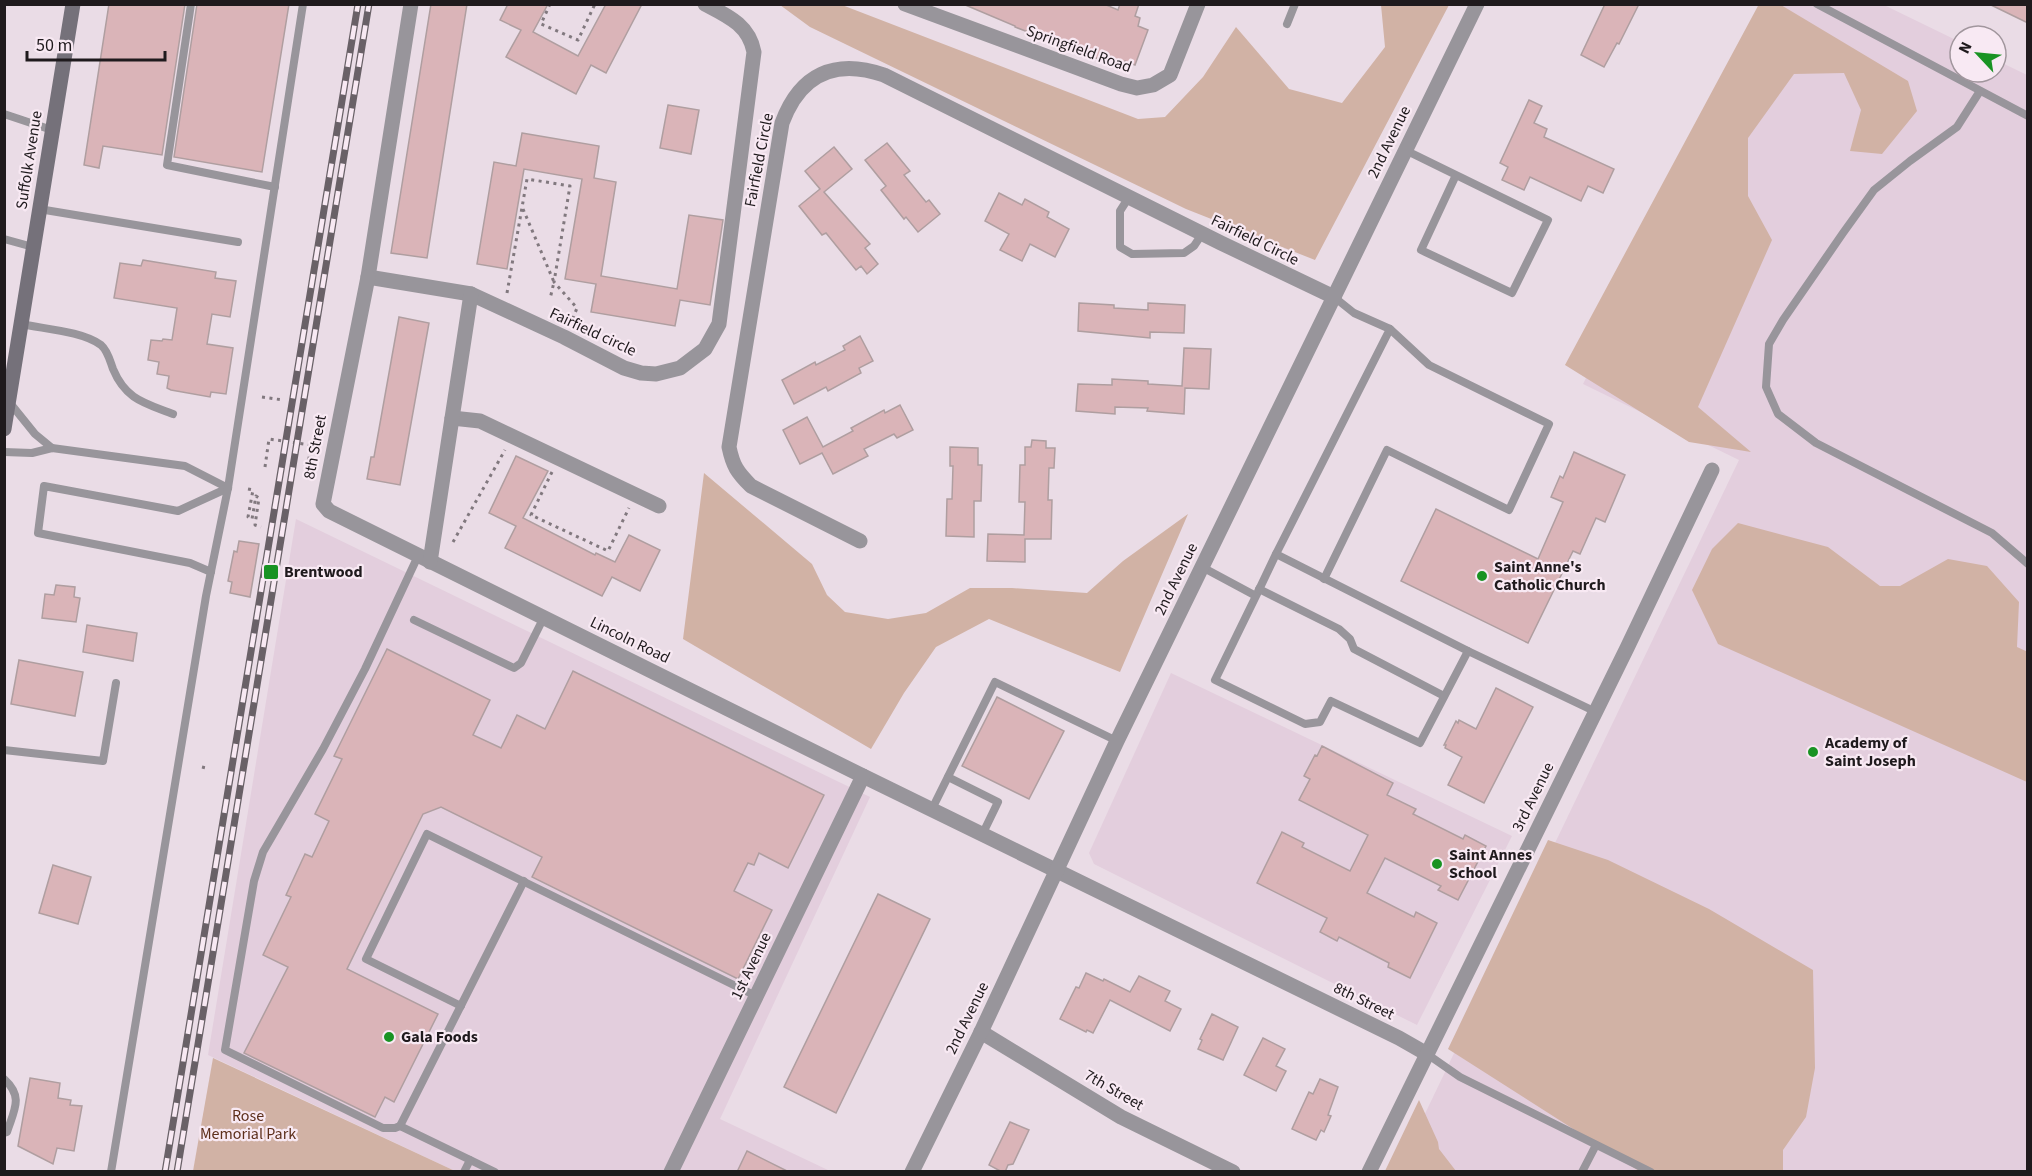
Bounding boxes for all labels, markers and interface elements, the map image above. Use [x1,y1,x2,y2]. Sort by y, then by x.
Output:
street label: Springfield Road [1023,20,1135,78]
scale bar [27,24,165,62]
north arrow [1948,24,2008,84]
text: 50 m [36,33,72,58]
text: N [1953,38,1978,57]
street label: 2nd Avenue [1362,102,1416,182]
street label: Suffolk Avenue [10,109,48,211]
street label: Fairfield Circle [739,111,779,209]
street label: Fairfield Circle [1207,209,1303,271]
street label: Fairfield circle [546,302,640,362]
street label: 8th Street [298,412,332,481]
street label: 2nd Avenue [1149,539,1203,619]
place label: Saint Anne's Catholic Church [1494,556,1606,596]
place label: Brentwood [284,561,363,583]
marker: Brentwood [262,563,280,581]
marker: Saint Anne's Catholic Church [1475,569,1489,583]
street label: Lincoln Road [586,611,674,669]
place label: Academy of Saint Joseph [1824,732,1916,772]
marker: Academy of Saint Joseph [1806,745,1820,759]
street label: 3rd Avenue [1507,759,1559,835]
place label: Saint Annes School [1449,844,1532,884]
marker: Saint Annes School [1430,857,1444,871]
street label: 1st Avenue [725,929,777,1003]
street label: 8th Street [1330,977,1399,1025]
street label: 2nd Avenue [940,978,994,1058]
place label: Gala Foods [401,1026,478,1048]
marker: Gala Foods [382,1030,396,1044]
street label: 7th Street [1080,1064,1148,1116]
park label: Rose Memorial Park [200,1105,296,1145]

